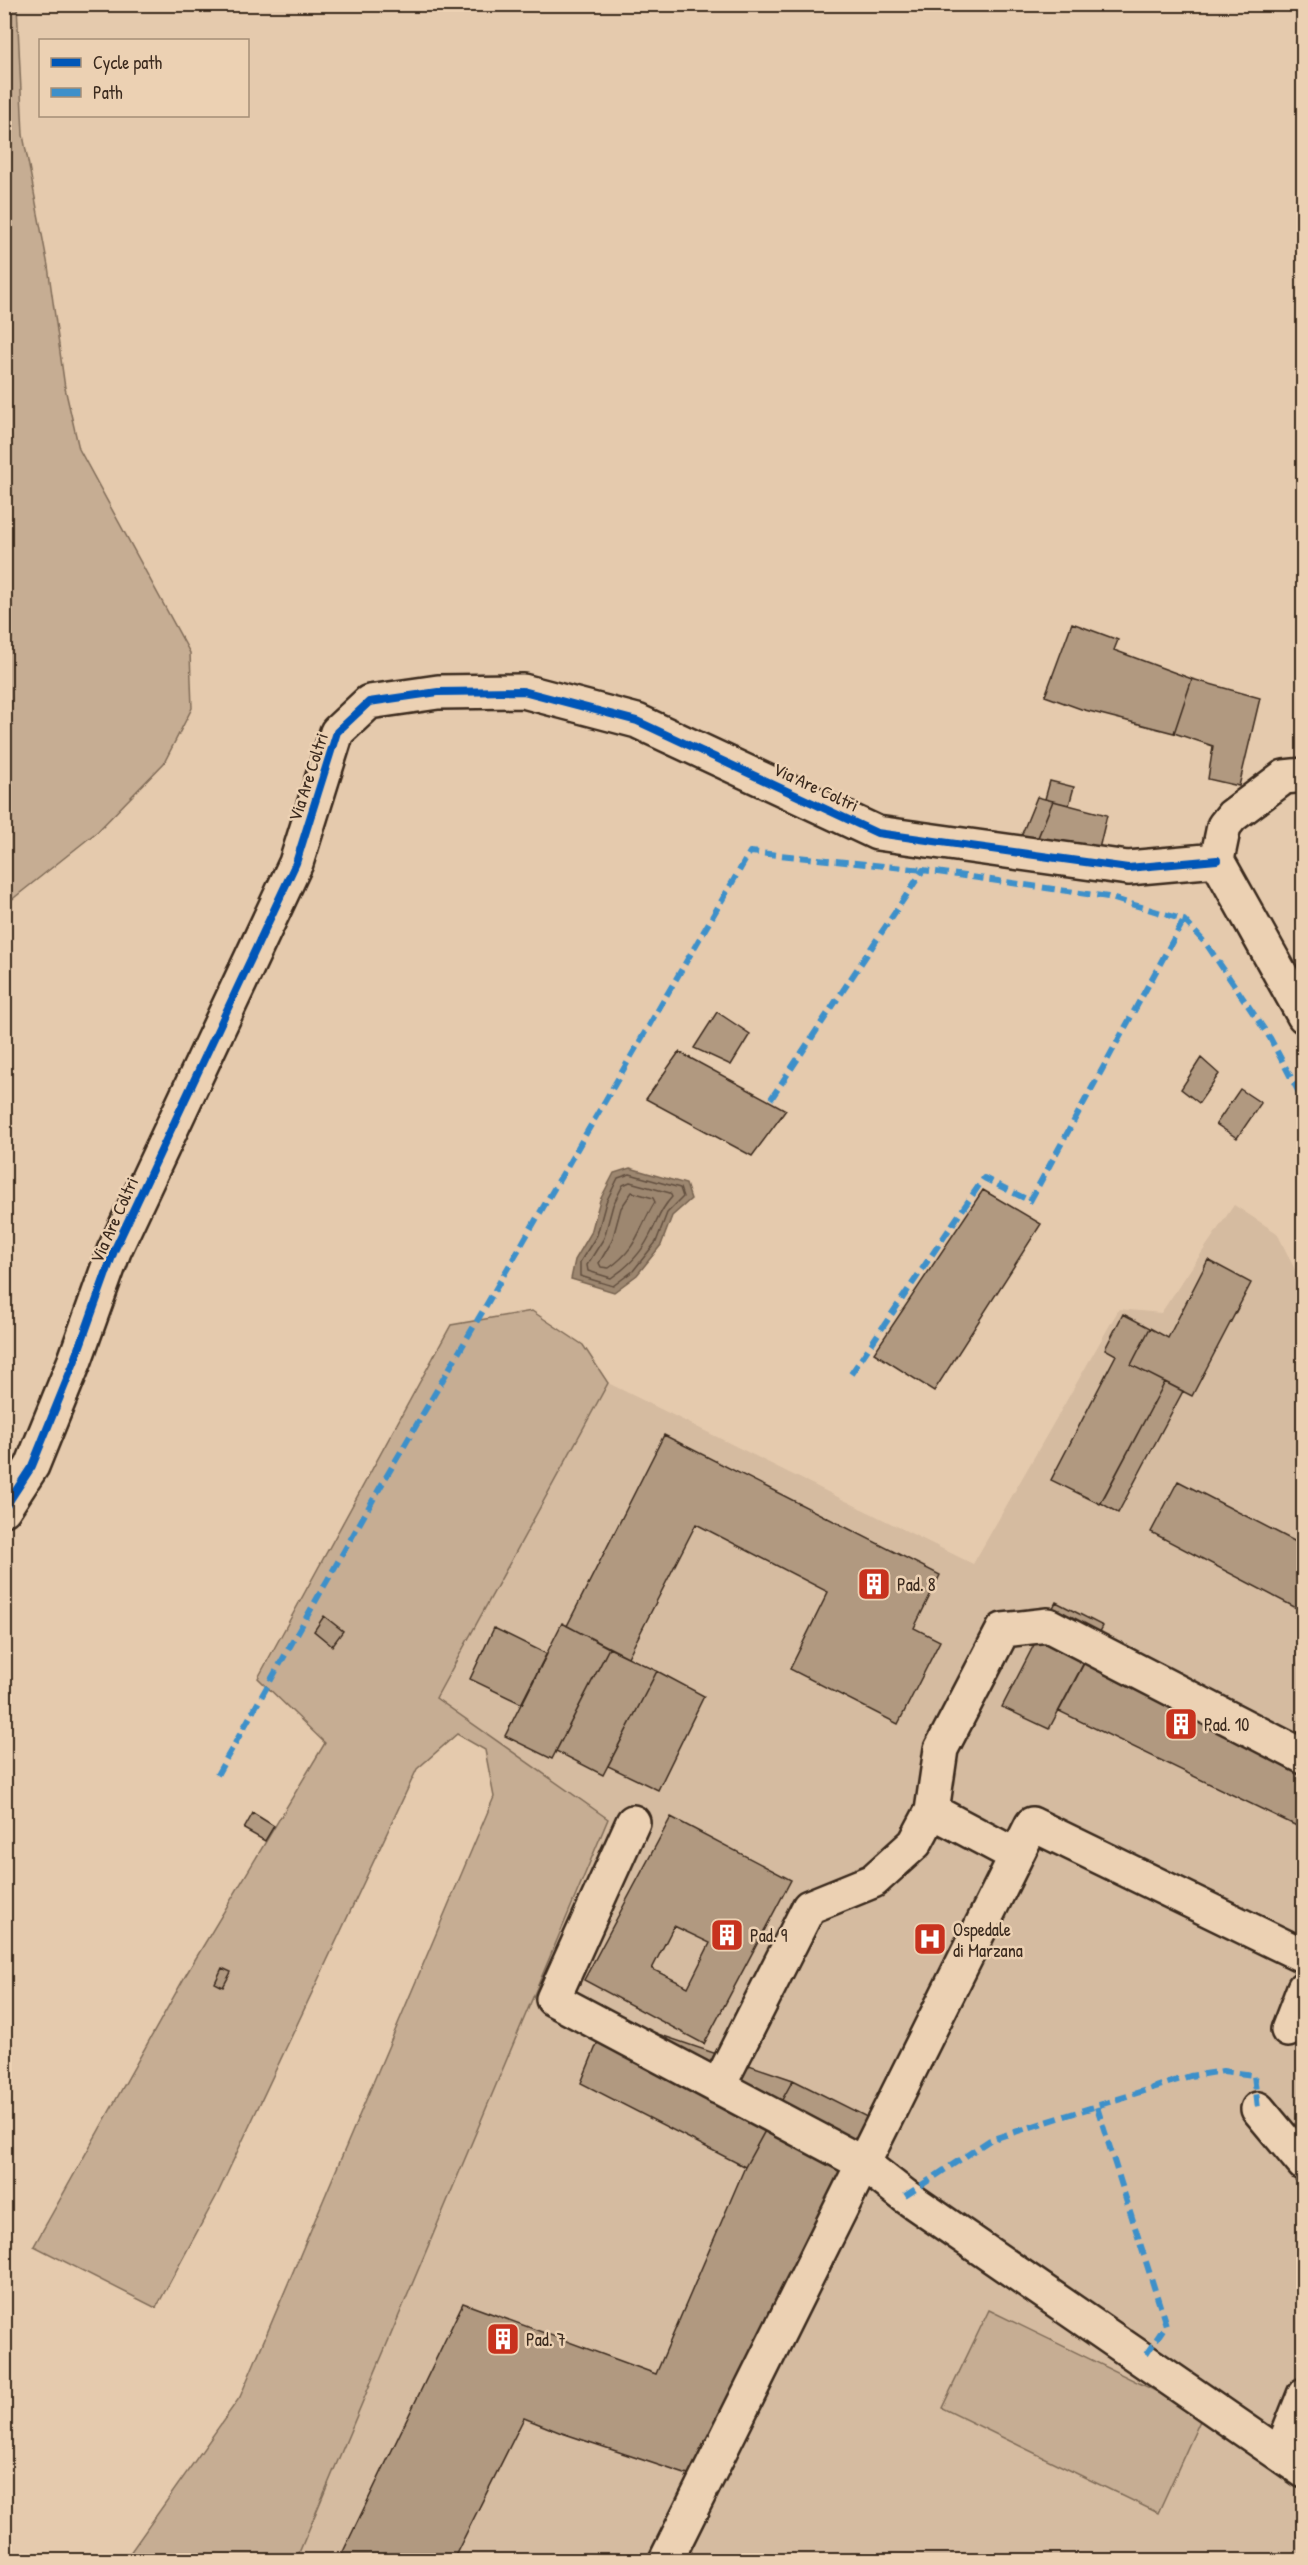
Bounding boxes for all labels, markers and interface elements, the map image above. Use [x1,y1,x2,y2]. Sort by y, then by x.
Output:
legend [39,39,249,117]
text: Cycle path [93,50,163,75]
text: Path [93,80,123,105]
street label: Via Are Coltri [282,730,334,824]
street label: Via Are Coltri [769,756,863,818]
street label: Via Are Coltri [84,1173,144,1267]
building icon: Pad. 8 [856,1566,892,1602]
place label: Pad. 8 [897,1572,936,1597]
building icon: Pad. 10 [1163,1706,1199,1742]
place label: Pad. 10 [1204,1712,1249,1737]
building icon: Pad. 9 [709,1917,745,1953]
place label: Ospedale di Marzana [953,1917,1023,1963]
hospital icon: Ospedale di Marzana [912,1921,948,1957]
place label: Pad. 9 [750,1923,788,1948]
building icon: Pad. 7 [485,2321,521,2357]
place label: Pad. 7 [526,2327,566,2352]

